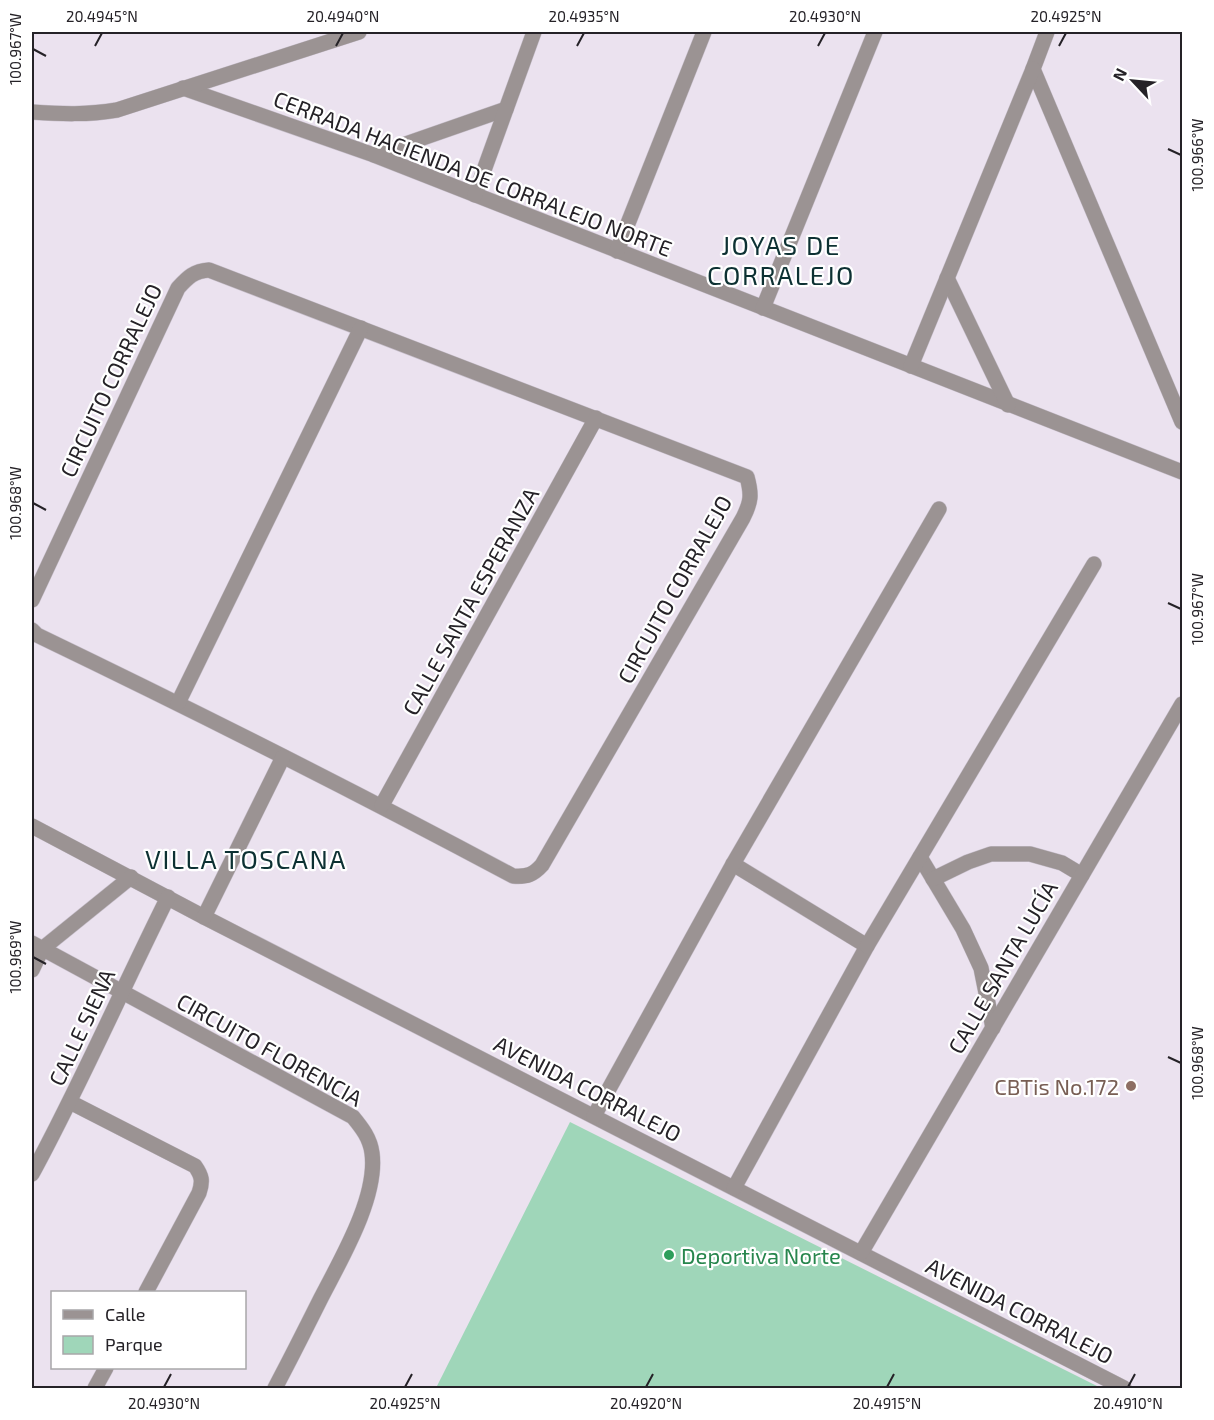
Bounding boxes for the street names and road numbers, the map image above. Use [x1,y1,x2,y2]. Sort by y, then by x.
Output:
street label: CERRADA HACIENDA DE CORRALEJO NORTE [270,85,676,261]
street label: CIRCUITO CORRALEJO [54,279,166,481]
street label: CALLE SANTA ESPERANZA [397,482,544,719]
street label: CIRCUITO CORRALEJO [612,491,736,687]
street label: CALLE SANTA LUCÍA [942,876,1062,1058]
street label: CALLE SIENA [43,964,119,1089]
street label: CIRCUITO FLORENCIA [173,987,367,1111]
street label: AVENIDA CORRALEJO [490,1030,686,1146]
street label: AVENIDA CORRALEJO [922,1252,1118,1368]

